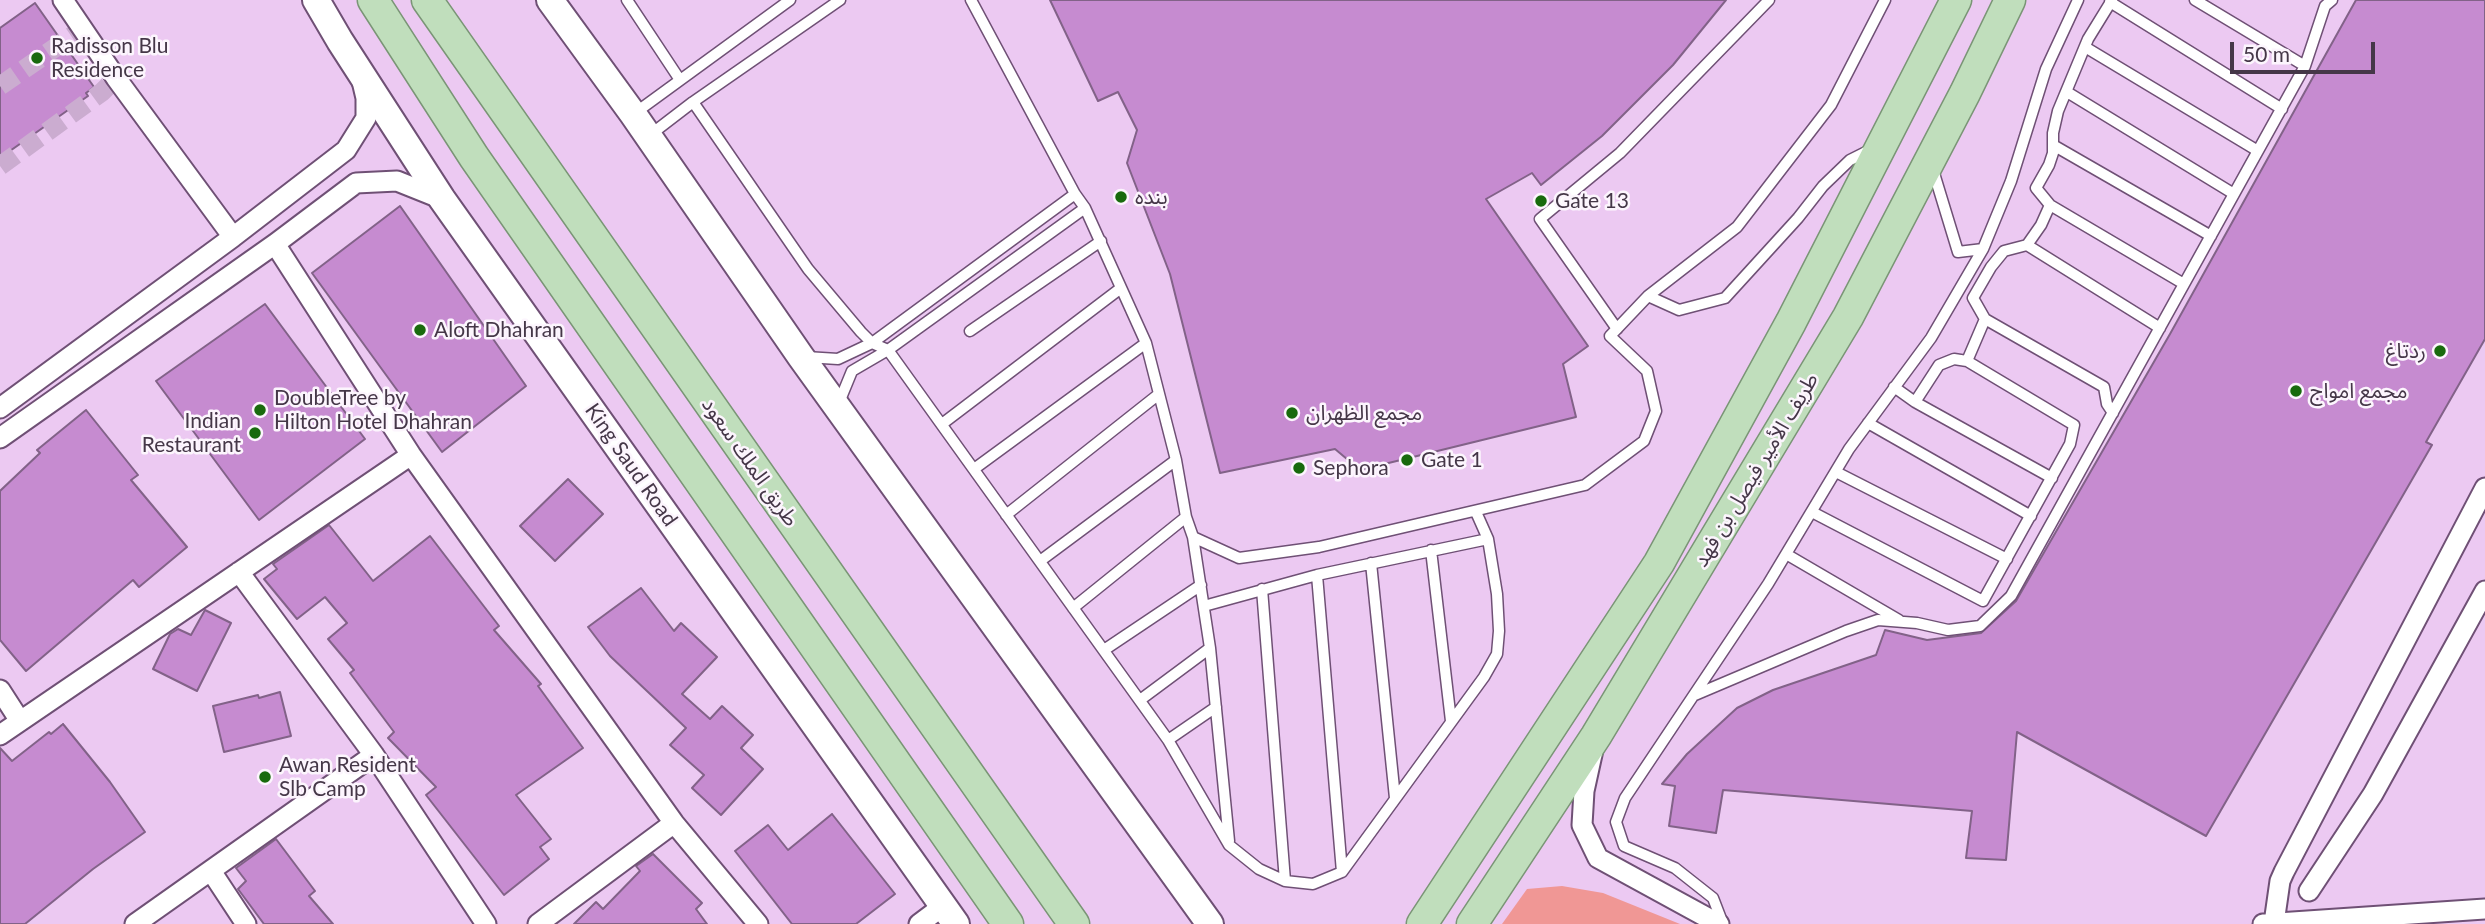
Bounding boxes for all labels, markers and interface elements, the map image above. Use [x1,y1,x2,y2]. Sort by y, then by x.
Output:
scale bar [2233,28,2378,72]
place label: Radisson Blu Residence [51,33,168,83]
text: 50 m [2243,41,2290,66]
marker: Radisson Blu Residence [29,50,45,66]
place label: بنده [1135,184,1168,210]
place label: Gate 13 [1555,188,1629,214]
marker: بنده [1113,189,1129,205]
marker: Gate 13 [1533,193,1549,209]
place label: Aloft Dhahran [434,317,564,343]
marker: Aloft Dhahran [412,322,428,338]
place label: ردتاغ [2386,338,2426,364]
marker: ردتاغ [2432,343,2448,359]
street label: طريف الأمير فيصل بن فهد [1688,368,1824,572]
place label: مجمع امواج [2310,378,2407,404]
marker: مجمع امواج [2288,383,2304,399]
place label: DoubleTree by Hilton Hotel Dhahran [274,385,472,435]
street label: طريق الملك سعود [696,393,804,531]
street label: King Saud Road [579,399,683,531]
place label: مجمع الظهران [1306,400,1422,426]
marker: DoubleTree by Hilton Hotel Dhahran [252,402,268,418]
marker: مجمع الظهران [1284,405,1300,421]
place label: Indian Restaurant [142,408,241,458]
marker: Indian Restaurant [247,425,263,441]
place label: Gate 1 [1421,447,1483,473]
marker: Gate 1 [1399,452,1415,468]
place label: Sephora [1313,455,1389,481]
marker: Sephora [1291,460,1307,476]
place label: Awan Resident Slb Camp [279,752,416,802]
marker: Awan Resident Slb Camp [257,769,273,785]

